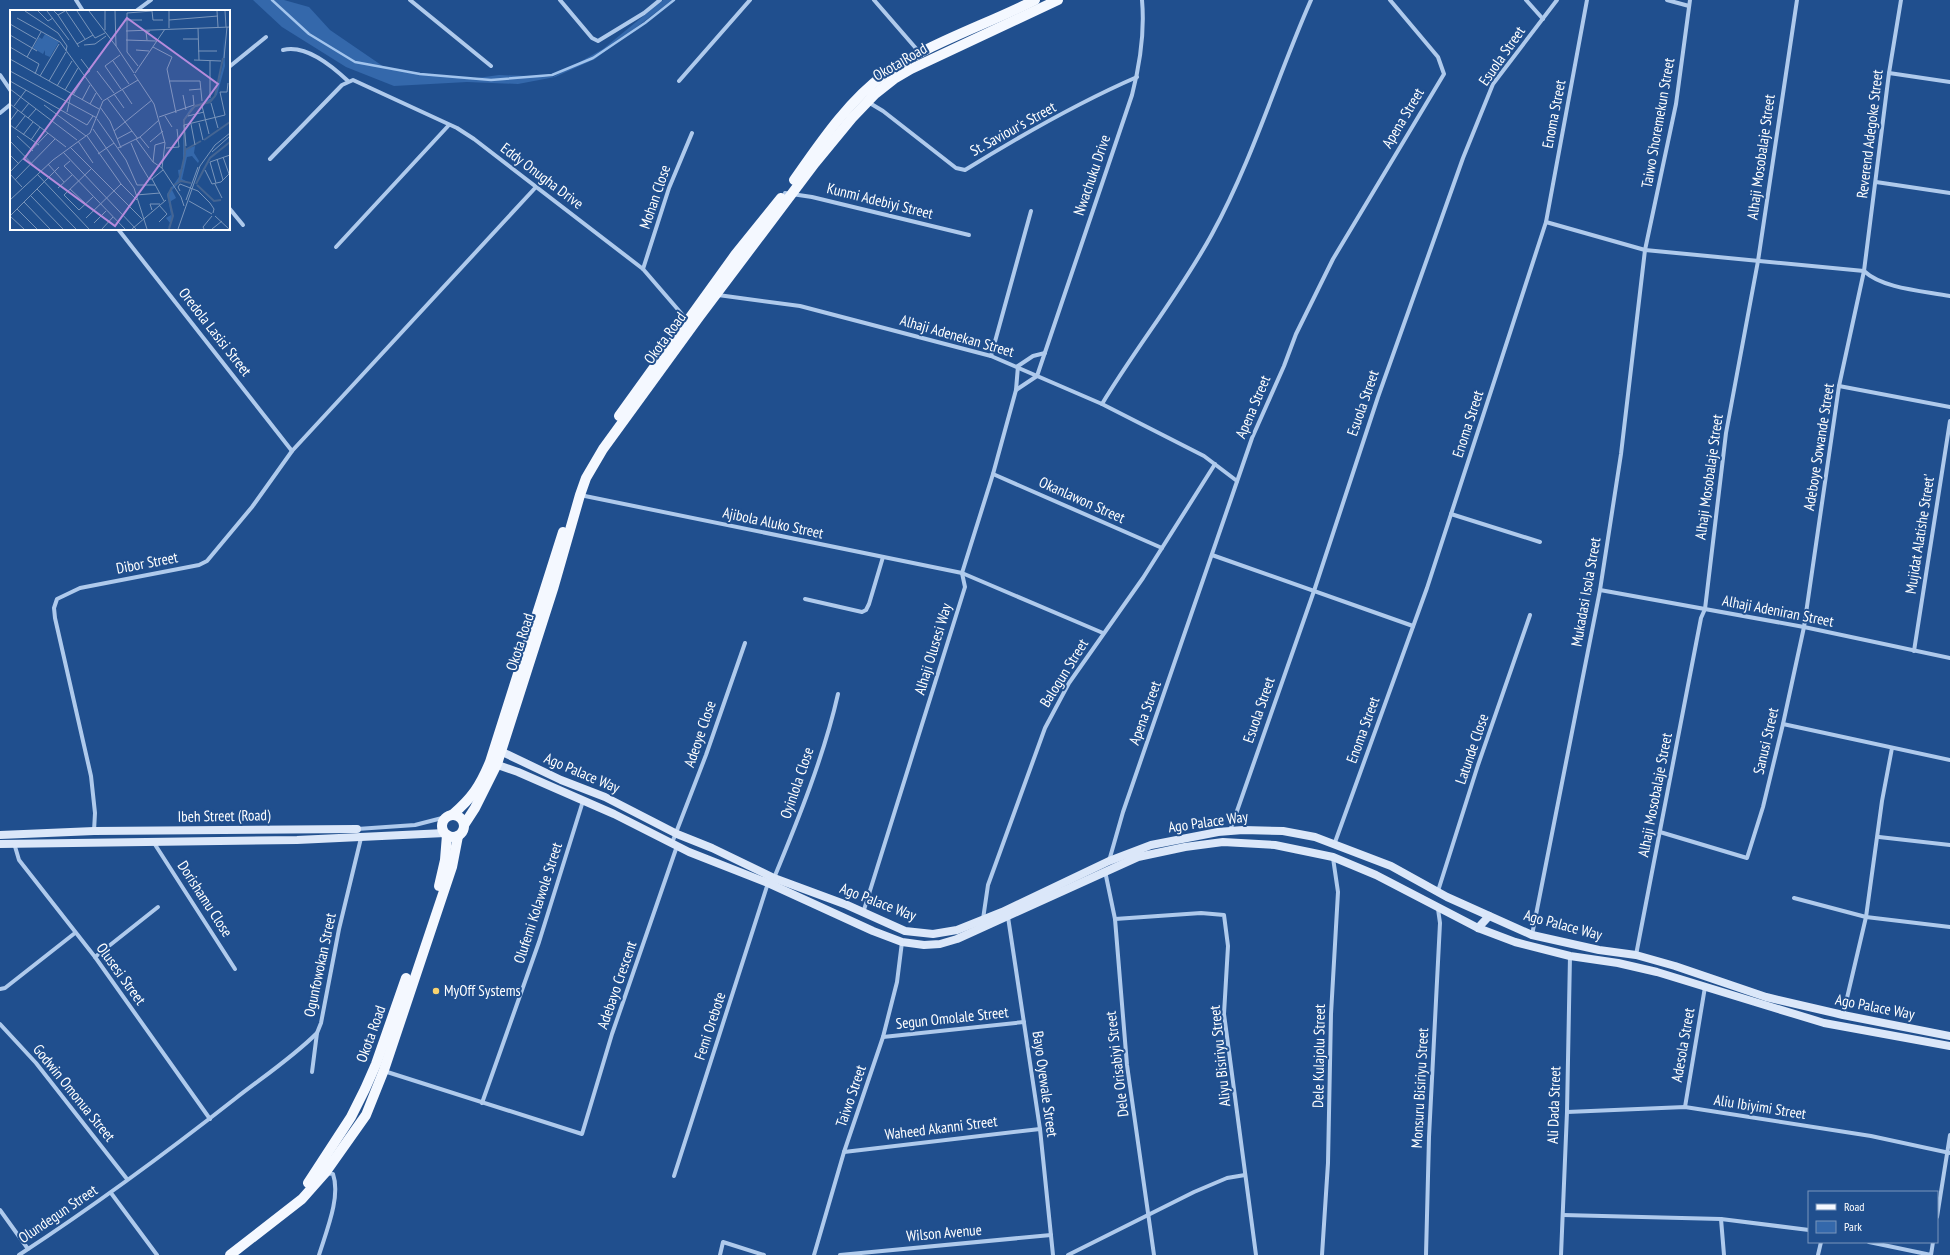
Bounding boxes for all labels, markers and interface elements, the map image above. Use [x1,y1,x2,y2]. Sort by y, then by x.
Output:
inset map [10,10,230,230]
street label: Esuola Street [1474,22,1529,89]
street label: Okota Road [869,39,930,85]
street label: Taiwo Shoremekun Street [1637,56,1678,190]
street label: Reverend Adegoke Street [1852,69,1887,199]
street label: Enoma Street [1538,78,1569,150]
street label: Apena Street [1377,84,1428,151]
street label: Alhaji Mosobalaje Street [1742,93,1779,221]
street label: St. Saviour's Street [966,97,1059,160]
street label: Nwachuku Drive [1069,132,1114,218]
street label: Eddy Onugha Drive [497,138,587,213]
street label: Mohan Close [635,162,674,231]
street label: Kunmi Adebiyi Street [825,178,935,223]
street label: Oredola Lasisi Street [175,284,256,380]
street label: Okota Road [639,308,690,367]
street label: Alhaji Adenekan Street [898,310,1016,361]
street label: Esuola Street [1342,367,1383,438]
street label: Apena Street [1231,372,1274,441]
street label: Adeboye Sowande Street [1799,382,1838,512]
street label: Enoma Street [1448,388,1487,460]
street label: Alhaji Mosobalaje Street [1690,413,1727,541]
street label: Okanlawon Street [1036,472,1128,527]
street label: Mujidat Alatishe Street' [1901,473,1938,595]
street label: Ajibola Aluko Street [721,503,825,542]
street label: Mukadasi Isola Street [1567,536,1604,648]
street label: Dibor Street [114,547,179,578]
street label: Alhaji Adeniran Street [1721,590,1835,631]
street label: Alhaji Olusesi Way [910,600,956,697]
street label: Okota Road [501,611,538,673]
street label: Balogun Street [1035,635,1092,710]
street label: Esuola Street [1238,674,1279,745]
street label: Apena Street [1124,678,1165,747]
street label: Enoma Street [1342,694,1383,766]
street label: Adeoye Close [679,698,720,770]
street label: Sanusi Street [1749,706,1782,776]
street label: Latunde Close [1451,711,1492,787]
street label: Alhaji Mosobalaje Street [1633,731,1676,859]
street label: Oyinlola Close [775,745,818,821]
street label: Ago Palace Way [541,748,623,797]
street label: Ibeh Street (Road) [177,805,271,826]
street label: Ago Palace Way [1167,806,1249,837]
street label: Olufemi Kolawole Street [509,840,566,966]
street label: Dorishamu Close [174,857,237,940]
street label: Ago Palace Way [837,878,919,925]
street label: Ago Palace Way [1522,905,1605,944]
street label: Ogunfowokan Street [299,911,340,1019]
street label: Adebayo Crescent [593,938,640,1031]
street label: Olusesi Street [93,939,150,1008]
place label: MyOff Systems [444,981,521,1000]
marker: MyOff Systems [431,986,441,996]
street label: Femi Orebote [690,989,729,1062]
street label: Ago Palace Way [1834,990,1917,1024]
street label: Segun Omolale Street [895,1002,1009,1033]
street label: Okota Road [351,1003,390,1065]
street label: Dele Kulajolu Street [1308,1004,1329,1108]
street label: Aliyu Bisiriyu Street [1205,1005,1234,1108]
street label: Adesola Street [1667,1006,1698,1084]
street label: Dele Orisabiyi Street [1101,1010,1132,1118]
street label: Monsuru Bisiriyu Street [1407,1027,1432,1149]
street label: Bayo Oyewale Street [1029,1030,1062,1138]
street label: Godwin Omonua Street [29,1040,120,1145]
street label: Taiwo Street [831,1062,870,1129]
street label: Ali Dada Street [1543,1066,1564,1144]
street label: Aliu Ibiyimi Street [1713,1090,1807,1123]
street label: Waheed Akanni Street [884,1111,998,1144]
street label: Olundegun Street [15,1180,101,1247]
legend [1808,1191,1938,1243]
text: Road [1844,1199,1864,1214]
text: Park [1844,1219,1862,1234]
street label: Wilson Avenue [905,1220,982,1245]

